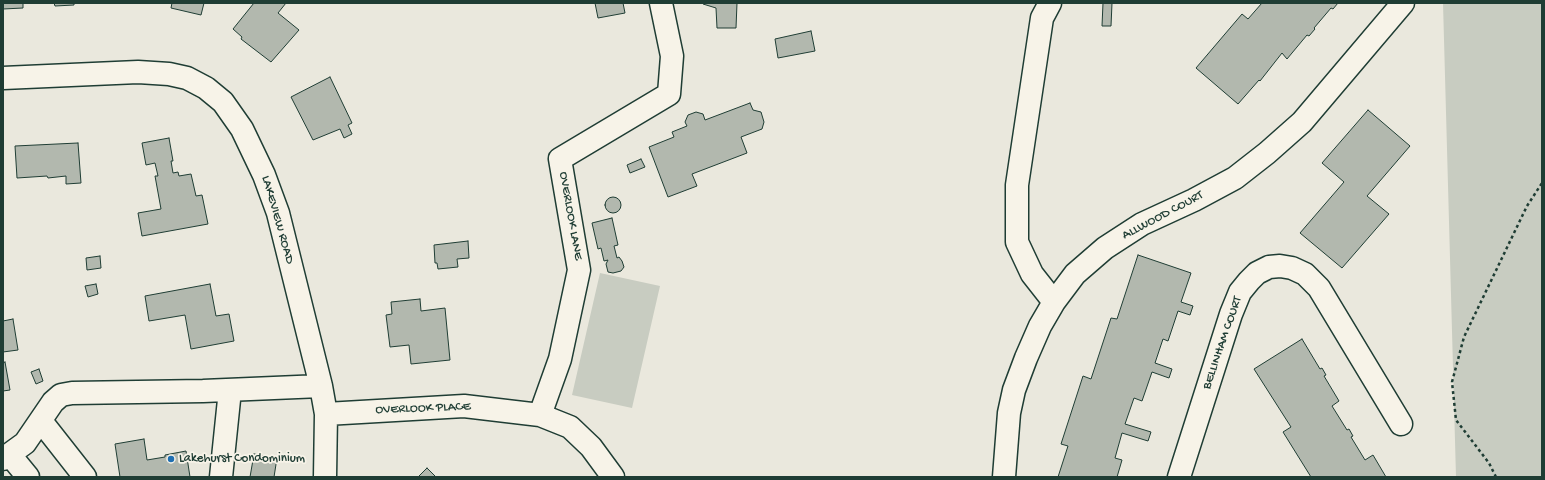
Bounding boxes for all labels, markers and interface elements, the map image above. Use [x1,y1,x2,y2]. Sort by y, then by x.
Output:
street label: OVERLOOK LANE [555,171,585,261]
street label: LAKEVIEW ROAD [257,174,297,266]
street label: ALLWOOD COURT [1120,188,1206,244]
street label: BELLINHAM COURT [1200,294,1246,392]
street label: OVERLOOK PLACE [375,400,471,418]
place label: Lakehurst Condominium [179,451,305,467]
marker: Lakehurst Condominium [166,454,176,464]

